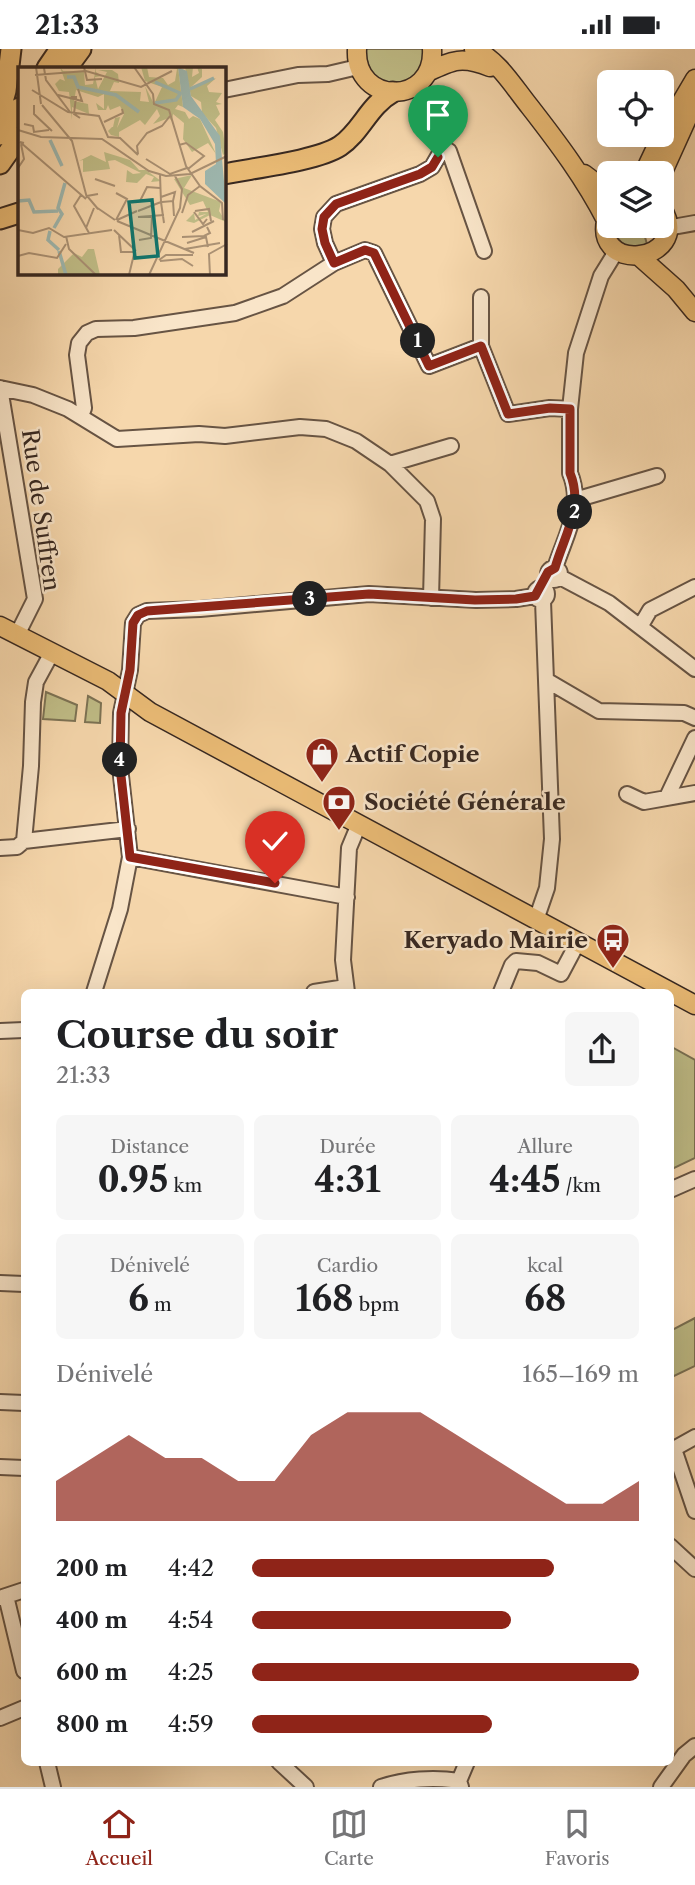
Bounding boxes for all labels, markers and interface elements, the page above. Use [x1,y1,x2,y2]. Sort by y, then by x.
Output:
text: 21:33 [35,9,99,41]
inset map [18,67,226,275]
map controls [597,70,674,238]
button: locate [597,70,674,147]
pin [408,85,468,157]
icon: arrive [419,96,457,134]
button: layers [597,161,674,238]
pin: 1 [400,323,436,359]
text: 1 [413,329,422,352]
street label: Rue de Suffren [16,427,66,593]
pin: 2 [558,495,592,529]
text: 2 [569,500,580,523]
pin: 3 [292,581,328,617]
text: 3 [304,587,315,610]
shop icon: Actif Copie [303,735,341,784]
place label: Actif Copie [345,740,480,768]
pin: 4 [102,743,138,777]
text: 4 [114,748,125,771]
bank icon: Société Générale [320,783,358,832]
place label: Société Générale [364,788,566,816]
pin [245,811,305,883]
icon: check [256,822,294,860]
bus stop icon: Keryado Mairie [594,921,632,970]
place label: Keryado Mairie [403,926,588,954]
text: Course du soir [56,1011,338,1058]
button: share [565,1012,639,1086]
text: 21:33 [56,1061,111,1089]
text: Distance [111,1135,189,1158]
text: Durée [319,1135,376,1158]
text: Allure [517,1135,573,1158]
text: 0.95 [97,1158,168,1201]
text: 4:31 [314,1158,381,1201]
text: 4:45 [489,1158,560,1201]
text: km [168,1174,202,1197]
text: /km [560,1174,601,1197]
text: Dénivelé [110,1254,190,1277]
text: Cardio [317,1254,378,1277]
text: kcal [527,1254,563,1277]
text: 6 [128,1277,149,1320]
text: 168 [295,1277,354,1320]
text: 68 [524,1277,566,1320]
text: m [149,1293,172,1316]
text: bpm [354,1293,400,1316]
text: Dénivelé [56,1360,153,1388]
text: 165–169 m [522,1360,639,1388]
text: 200 m [56,1554,128,1582]
text: 4:42 [168,1554,214,1582]
text: 400 m [56,1606,128,1634]
text: 4:54 [168,1606,214,1634]
text: 600 m [56,1658,128,1686]
text: 4:25 [168,1658,213,1686]
text: 800 m [56,1710,128,1738]
text: 4:59 [168,1710,214,1738]
tab: Accueil [85,1805,153,1870]
tab: Carte [324,1805,374,1870]
tab: Favoris [545,1805,610,1870]

